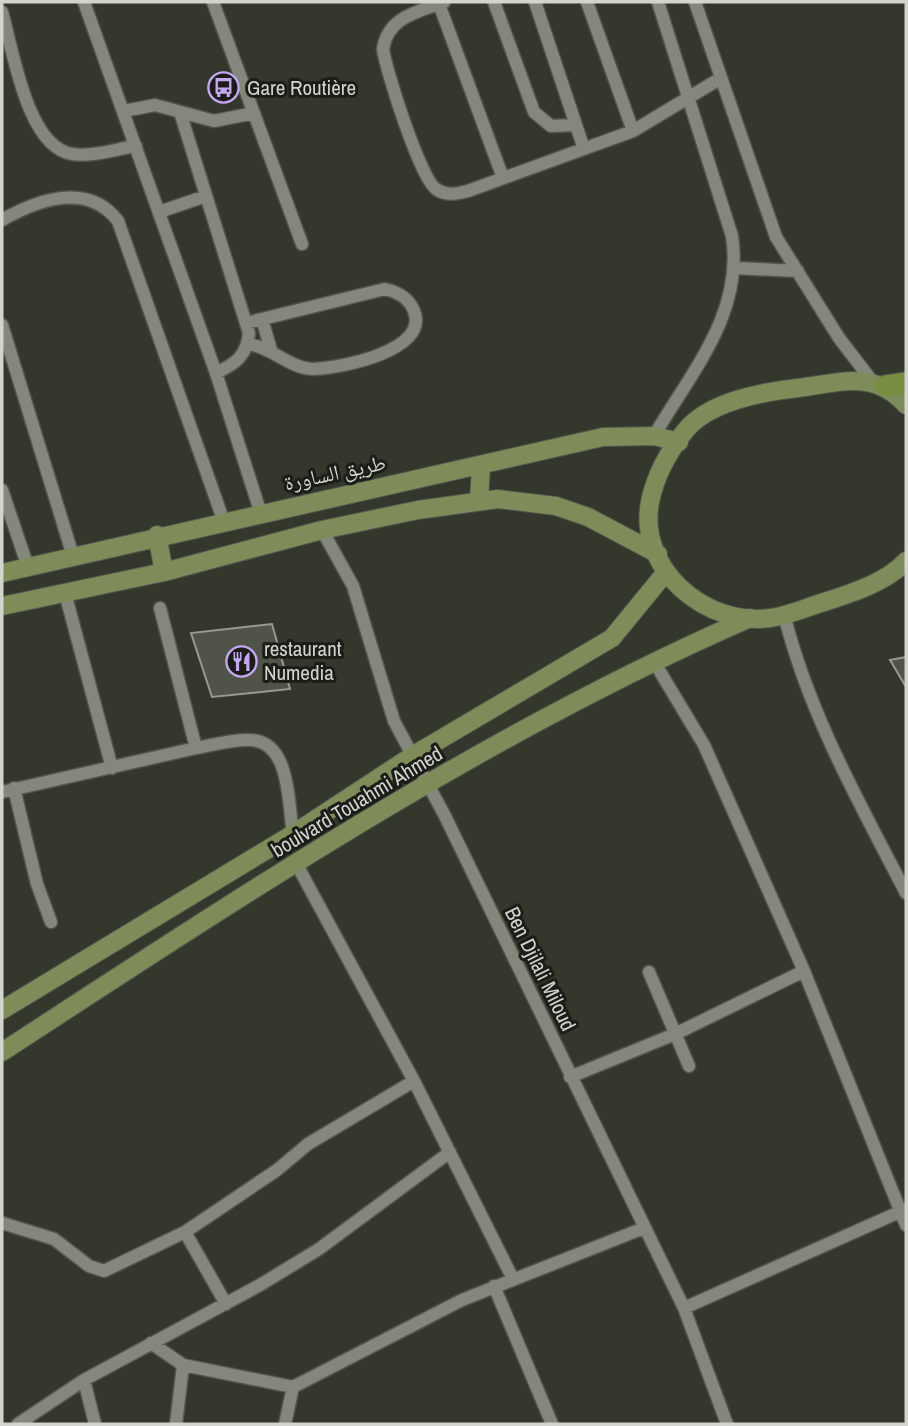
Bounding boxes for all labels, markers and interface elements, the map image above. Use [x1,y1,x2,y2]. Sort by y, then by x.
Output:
bus stop icon: Gare Routière [207,71,241,105]
place label: Gare Routière [247,73,356,102]
street label: طريق الساورة [281,448,388,497]
place label: restaurant Numedia [264,634,342,687]
restaurant icon: restaurant Numedia [224,644,258,678]
street label: boulvard Touahmi Ahmed [266,739,448,864]
street label: Ben Djilali Miloud [498,902,583,1036]

